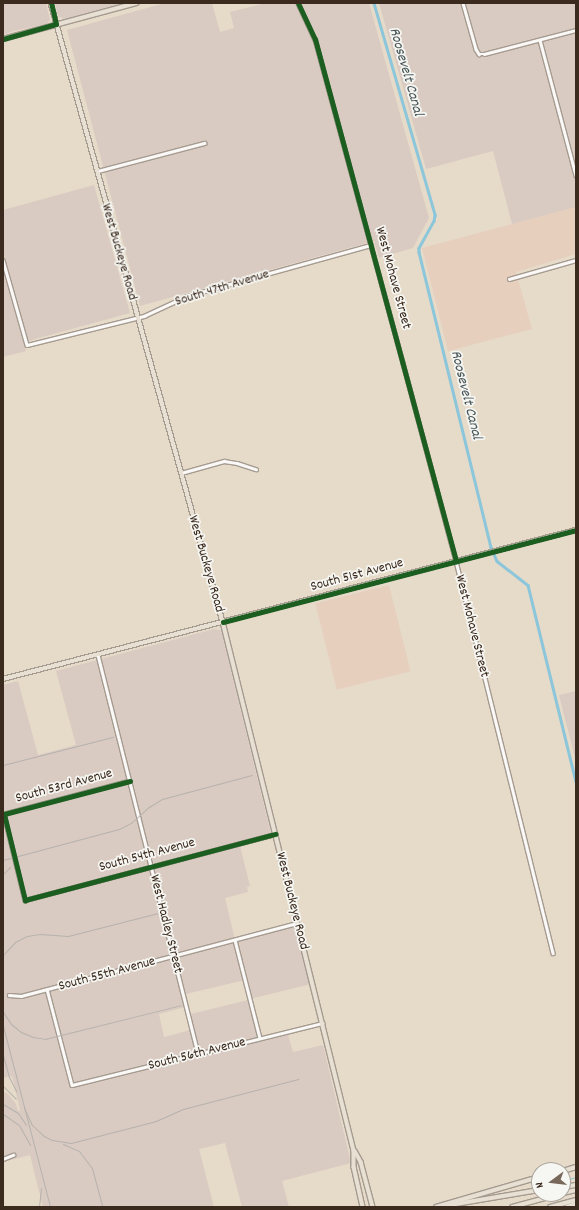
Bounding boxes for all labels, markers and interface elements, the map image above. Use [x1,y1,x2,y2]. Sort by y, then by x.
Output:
water label: Roosevelt Canal [384,26,426,118]
street label: West Buckeye Road [97,202,141,302]
street label: West Mohave Street [371,225,415,331]
street label: South 47th Avenue [173,266,271,310]
water label: Roosevelt Canal [445,349,485,441]
street label: West Buckeye Road [184,514,228,614]
street label: South 51st Avenue [309,555,405,595]
street label: West Mohave Street [451,573,493,679]
street label: South 53rd Avenue [14,765,114,807]
street label: South 54th Avenue [97,834,197,876]
street label: West Buckeye Road [272,851,312,951]
street label: West Hadley Street [146,873,186,975]
street label: South 55th Avenue [57,953,157,995]
street label: South 56th Avenue [147,1034,247,1074]
north arrow [531,1162,571,1202]
text: N [532,1180,549,1190]

